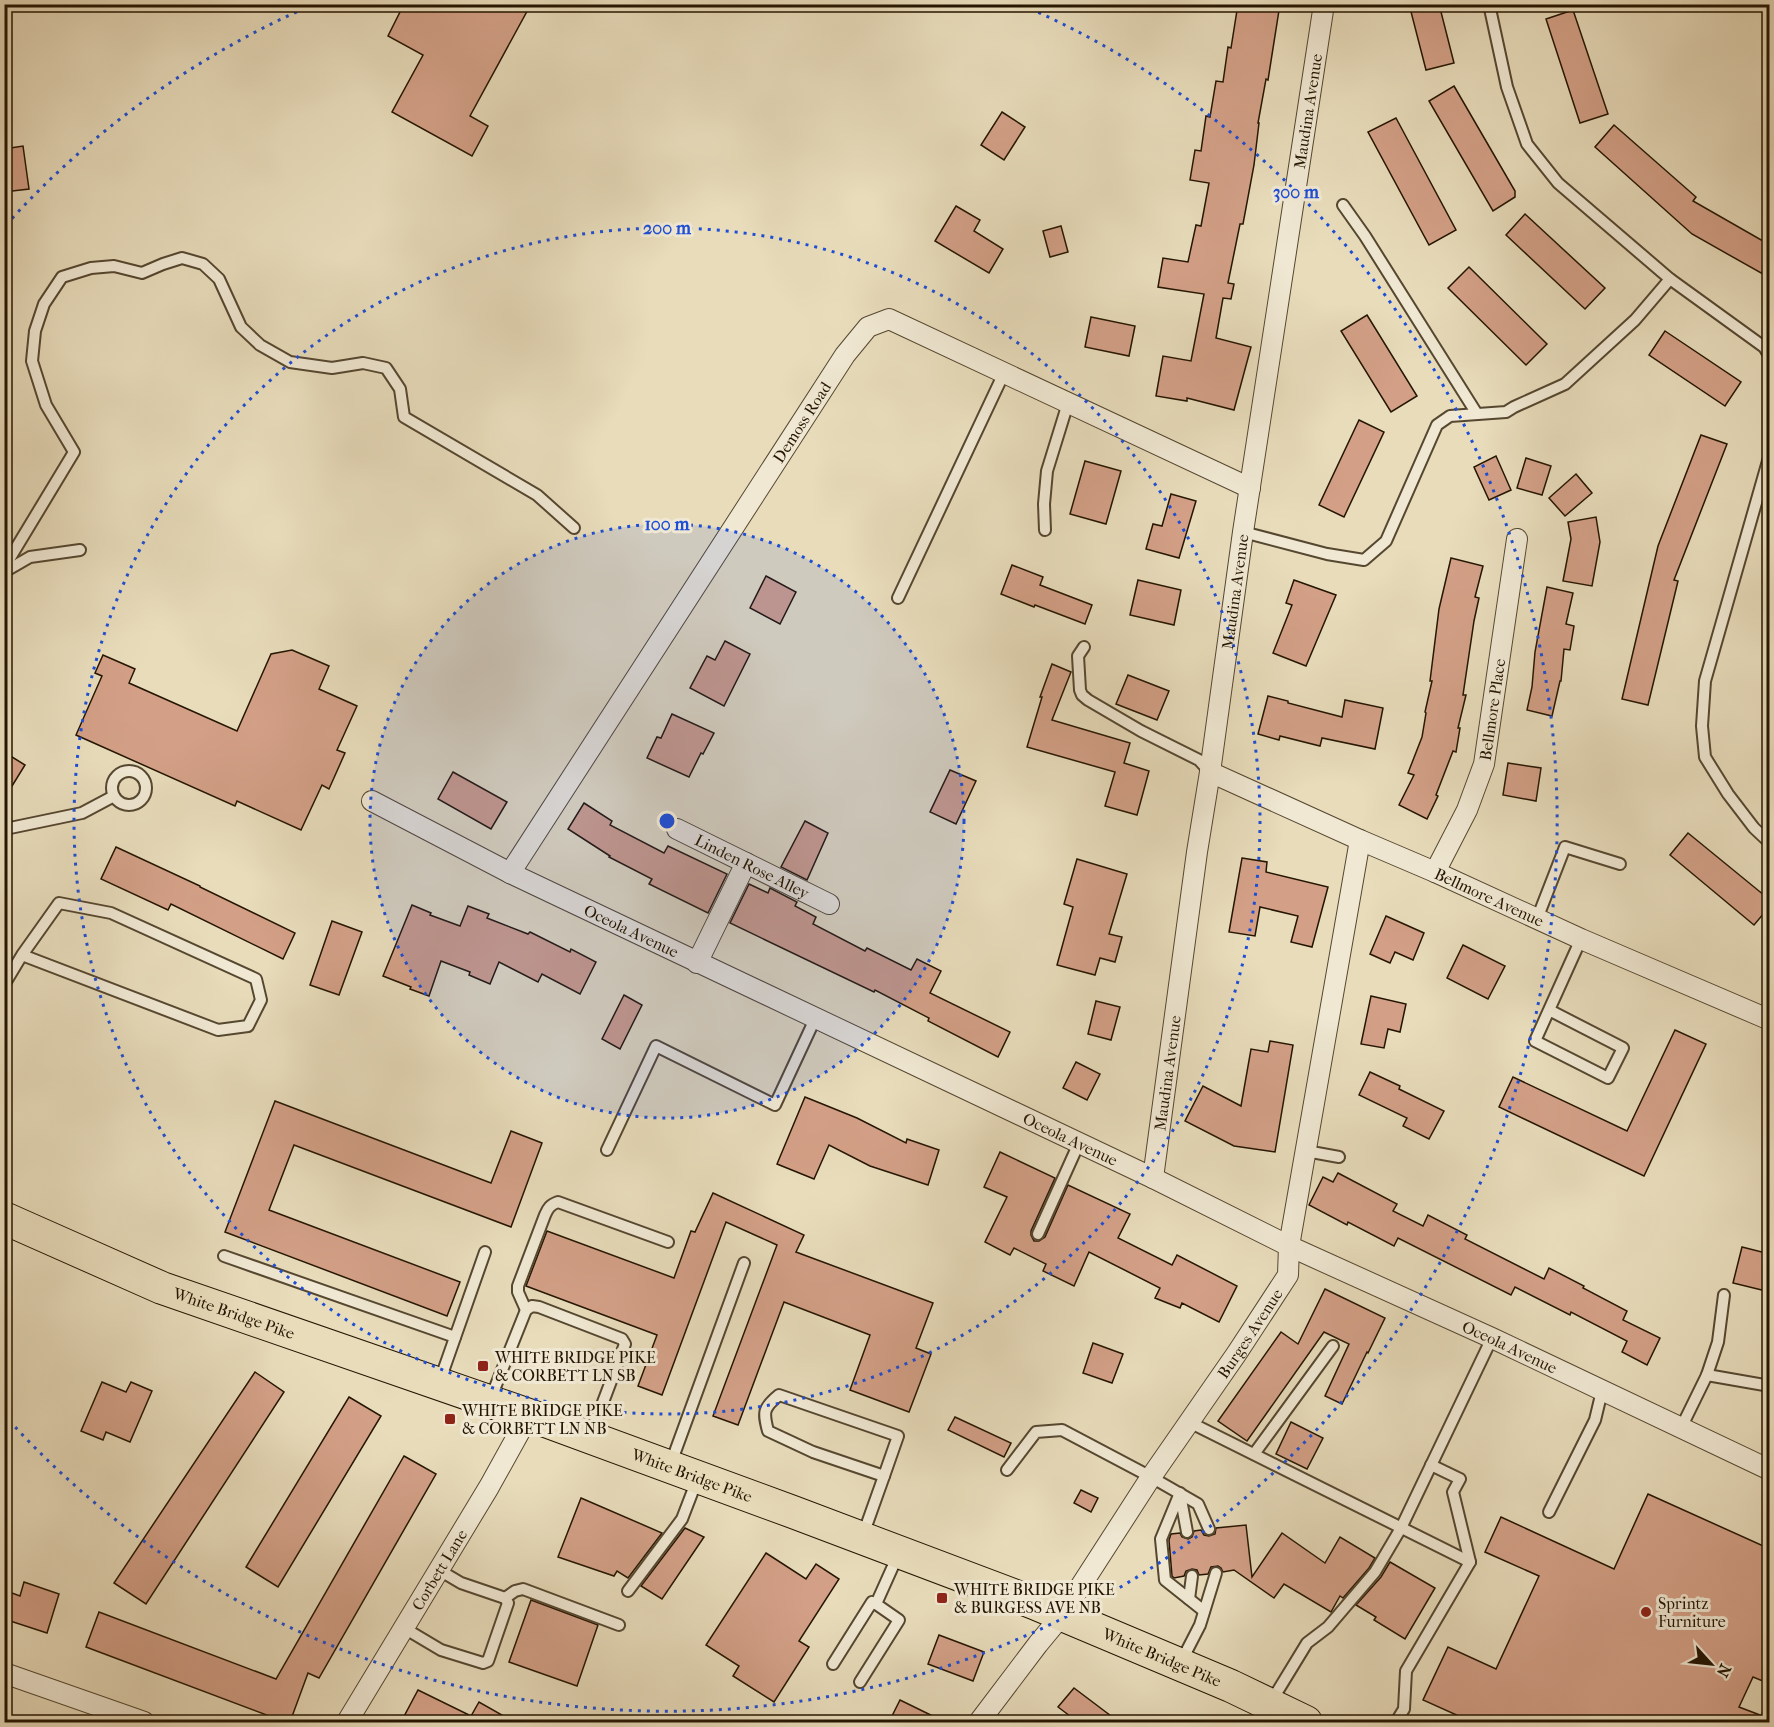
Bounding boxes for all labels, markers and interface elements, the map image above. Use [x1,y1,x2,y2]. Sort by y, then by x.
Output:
street label: Maudina Avenue [1290,52,1326,170]
text: 300 m [1273,182,1320,203]
text: 200 m [643,218,692,239]
street label: Demoss Road [769,378,835,466]
text: 100 m [644,514,691,535]
street label: Maudina Avenue [1218,533,1253,651]
street label: Bellmore Place [1476,657,1509,762]
centre of rings [657,811,677,831]
street label: Linden Rose Alley [692,830,813,903]
street label: Bellmore Avenue [1431,864,1547,931]
street label: Oceola Avenue [581,900,682,962]
street label: Maudina Avenue [1150,1014,1185,1132]
street label: Oceola Avenue [1020,1109,1121,1170]
street label: White Bridge Pike [170,1283,297,1343]
street label: Burges Avenue [1213,1285,1287,1382]
street label: Oceola Avenue [1459,1317,1560,1378]
place label: WHITE BRIDGE PIKE & CORBETT LN SB [494,1348,656,1385]
marker: WHITE BRIDGE PIKE & CORBETT LN SB [476,1359,490,1373]
place label: WHITE BRIDGE PIKE & CORBETT LN NB [461,1401,623,1438]
marker: WHITE BRIDGE PIKE & CORBETT LN NB [443,1412,457,1426]
street label: White Bridge Pike [628,1444,755,1506]
street label: Corbett Lane [408,1526,471,1614]
place label: WHITE BRIDGE PIKE & BURGESS AVE NB [953,1580,1115,1617]
marker: WHITE BRIDGE PIKE & BURGESS AVE NB [935,1591,949,1605]
place label: Sprintz Furniture [1658,1594,1726,1631]
marker: Sprintz Furniture [1639,1605,1653,1619]
street label: White Bridge Pike [1099,1624,1224,1691]
north arrow [1681,1634,1741,1694]
text: N [1712,1661,1735,1681]

